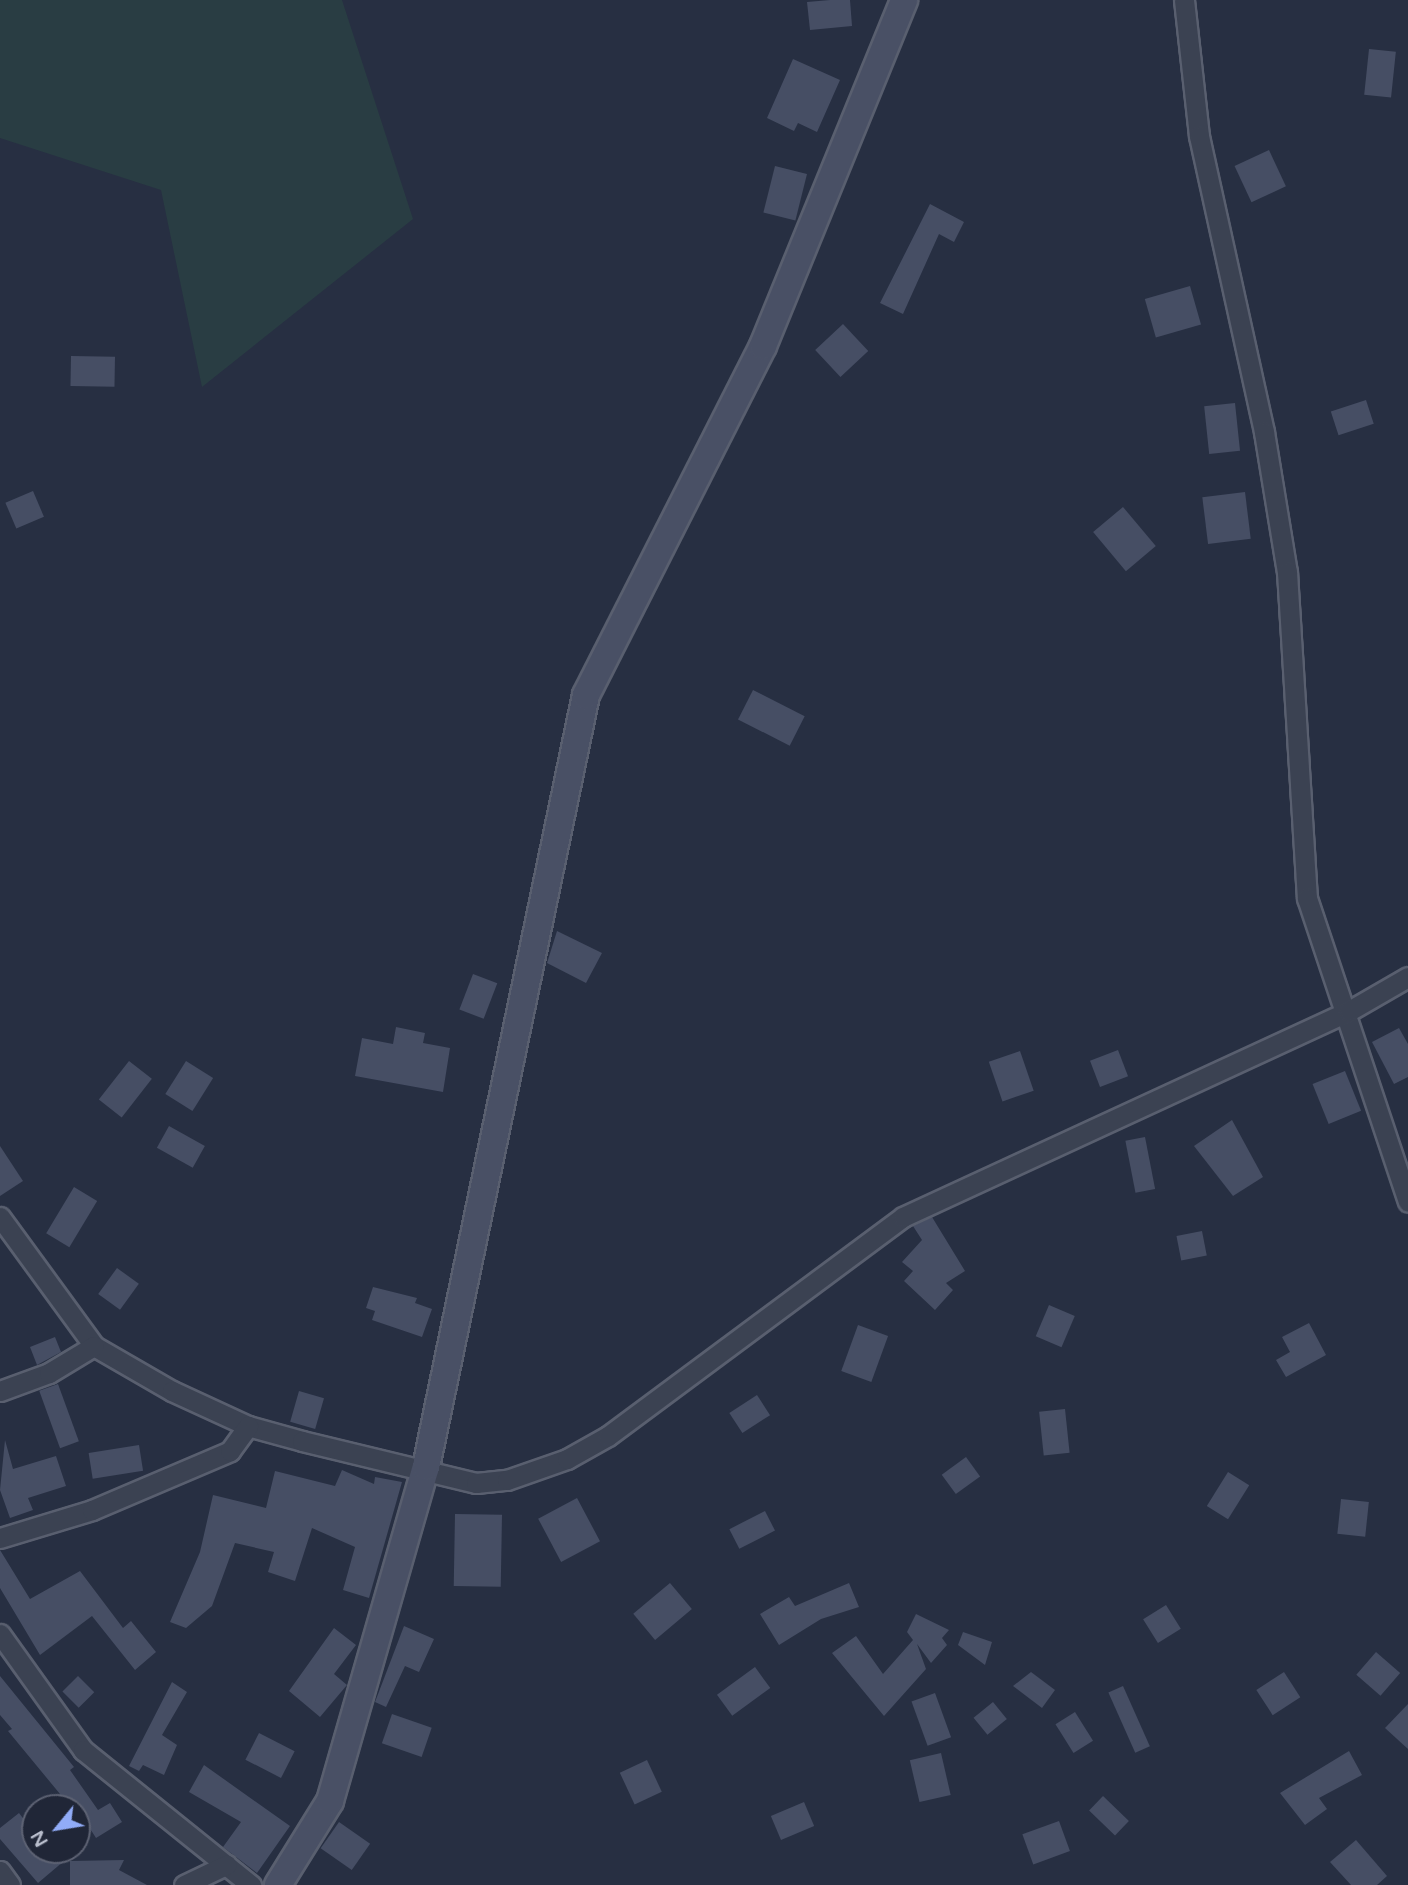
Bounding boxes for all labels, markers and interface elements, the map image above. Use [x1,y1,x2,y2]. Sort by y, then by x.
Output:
north arrow [21,1794,91,1864]
text: N [26,1826,53,1851]

